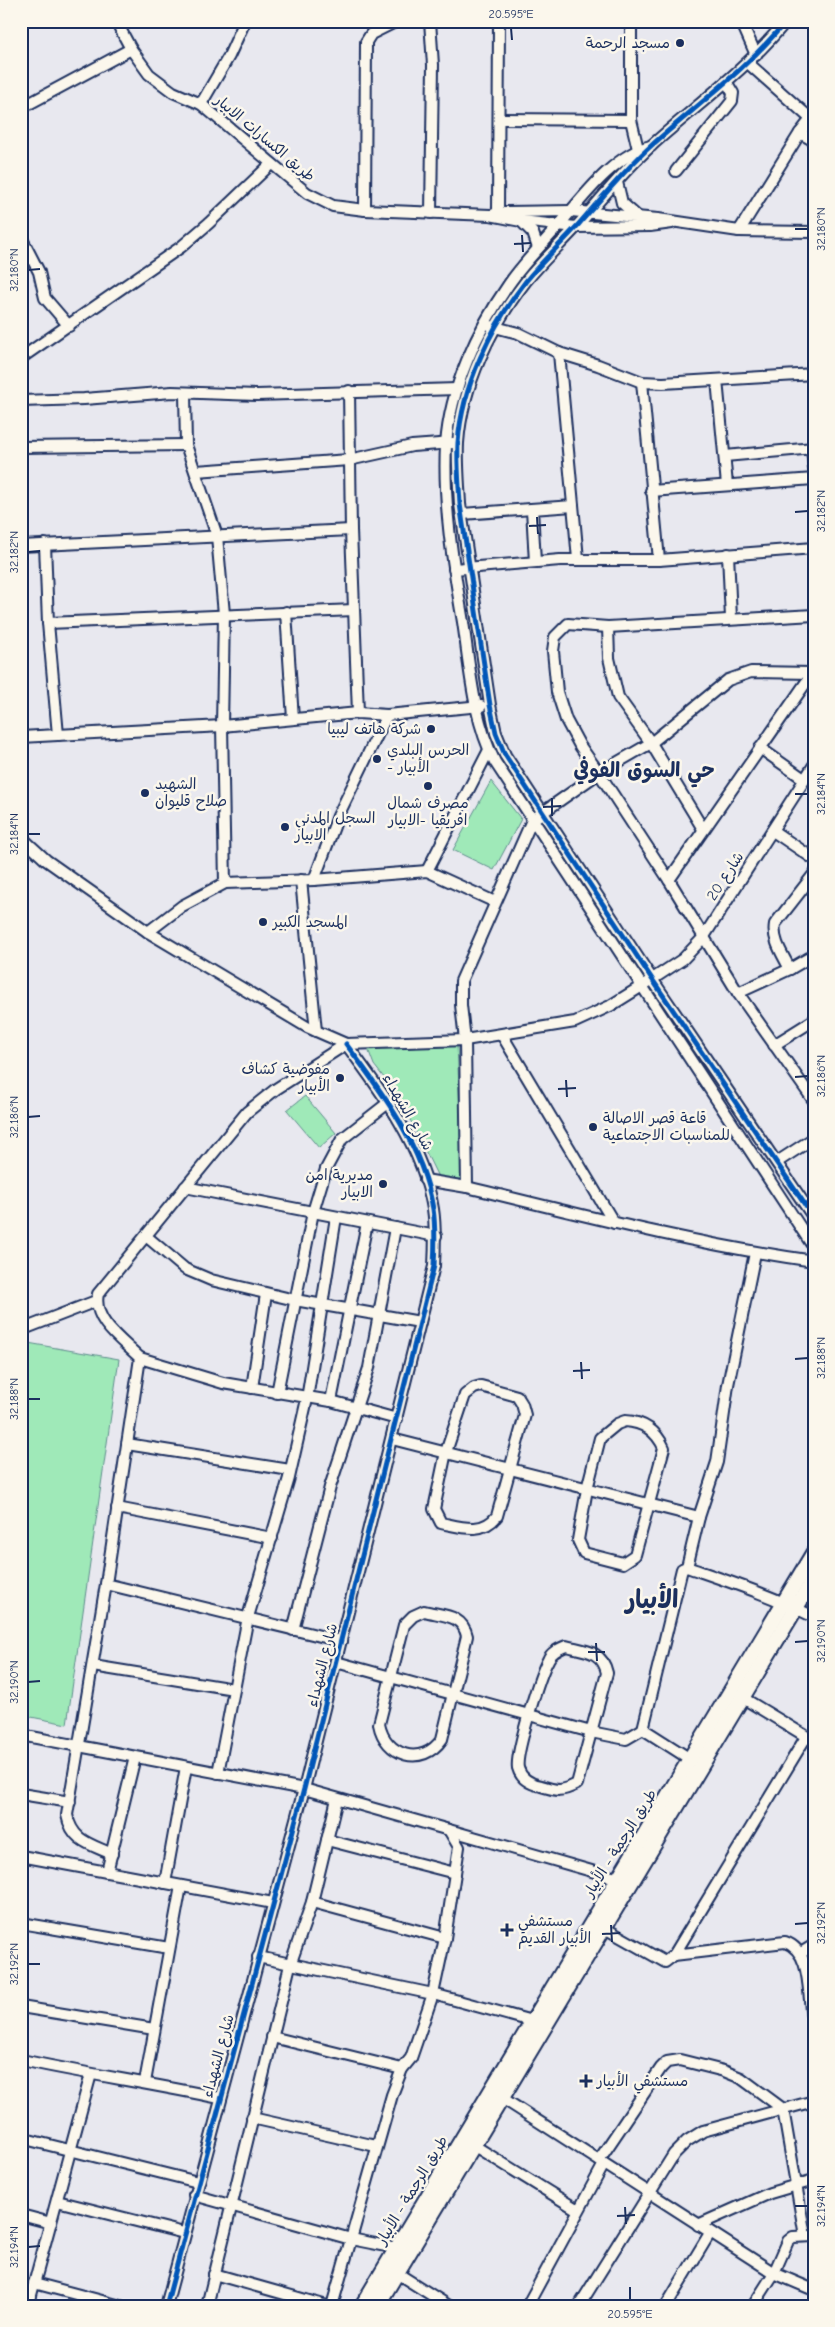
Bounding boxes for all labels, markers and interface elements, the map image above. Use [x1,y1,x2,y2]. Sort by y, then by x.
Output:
text: 20.595°E [488,7,534,21]
place label: مسجد الرحمة [586,34,670,52]
marker: مسجد الرحمة [674,37,686,49]
street label: طريق الكسارات الابيار [210,90,319,185]
text: 32.180°N [814,207,828,251]
text: 32.180°N [7,248,21,292]
text: 32.182°N [814,490,828,532]
text: 32.182°N [7,531,21,573]
place label: شركة هاتف ليبيا [327,720,421,738]
marker: شركة هاتف ليبيا [425,723,437,735]
place label: الحرس البلدي - الأبيار [387,741,469,776]
marker: الحرس البلدي - الأبيار [371,753,383,765]
district label: حي السوق الفوفي [573,756,715,788]
text: 32.184°N [814,773,828,815]
place label: الشهيد صلاح قليوان [155,775,227,811]
marker: مصرف شمال افريقيا -الابيار [422,780,434,792]
marker: الشهيد صلاح قليوان [139,787,151,799]
place label: مصرف شمال افريقيا -الابيار [387,794,469,829]
place label: السجل المدني الابيار [294,809,375,844]
text: 32.184°N [7,813,21,855]
marker: السجل المدني الابيار [279,821,291,833]
street label: شارع 20 [703,848,748,904]
place label: المسجد الكبير [271,913,348,931]
marker: المسجد الكبير [257,916,269,928]
text: 32.186°N [814,1055,828,1097]
place label: مفوضية كشاف الأبيار [242,1060,330,1095]
street label: شارع الشهداء [378,1070,437,1154]
marker: مفوضية كشاف الأبيار [334,1072,346,1084]
text: 32.186°N [7,1096,21,1138]
place label: قاعة قصر الاصالة للمناسبات الاجتماعية [603,1109,730,1144]
marker: قاعة قصر الاصالة للمناسبات الاجتماعية [587,1121,599,1133]
place label: مديرية امن الابيار [305,1166,373,1201]
marker: مديرية امن الابيار [377,1178,389,1190]
text: 32.188°N [814,1337,828,1379]
text: 32.188°N [7,1378,21,1420]
district label: الأبيار [624,1582,678,1615]
text: 32.190°N [814,1619,828,1663]
street label: شارع الشهداء [303,1621,342,1709]
text: 32.190°N [7,1660,21,1704]
street label: طريق الرجمة - الأبيار [578,1785,660,1901]
text: 32.192°N [814,1902,828,1944]
place label: مستشفي الأبيار القديم [518,1912,591,1949]
marker: مستشفي الأبيار القديم [500,1923,514,1937]
text: 32.192°N [7,1943,21,1985]
street label: شارع الشهداء [198,2012,239,2100]
place label: مستشفي الأبيار [596,2071,688,2094]
marker: مستشفي الأبيار [579,2074,593,2088]
street label: طريق الرجمة - الأبيار [371,2132,452,2249]
text: 32.194°N [814,2185,828,2227]
text: 32.194°N [7,2226,21,2268]
text: 20.595°E [607,2307,653,2321]

